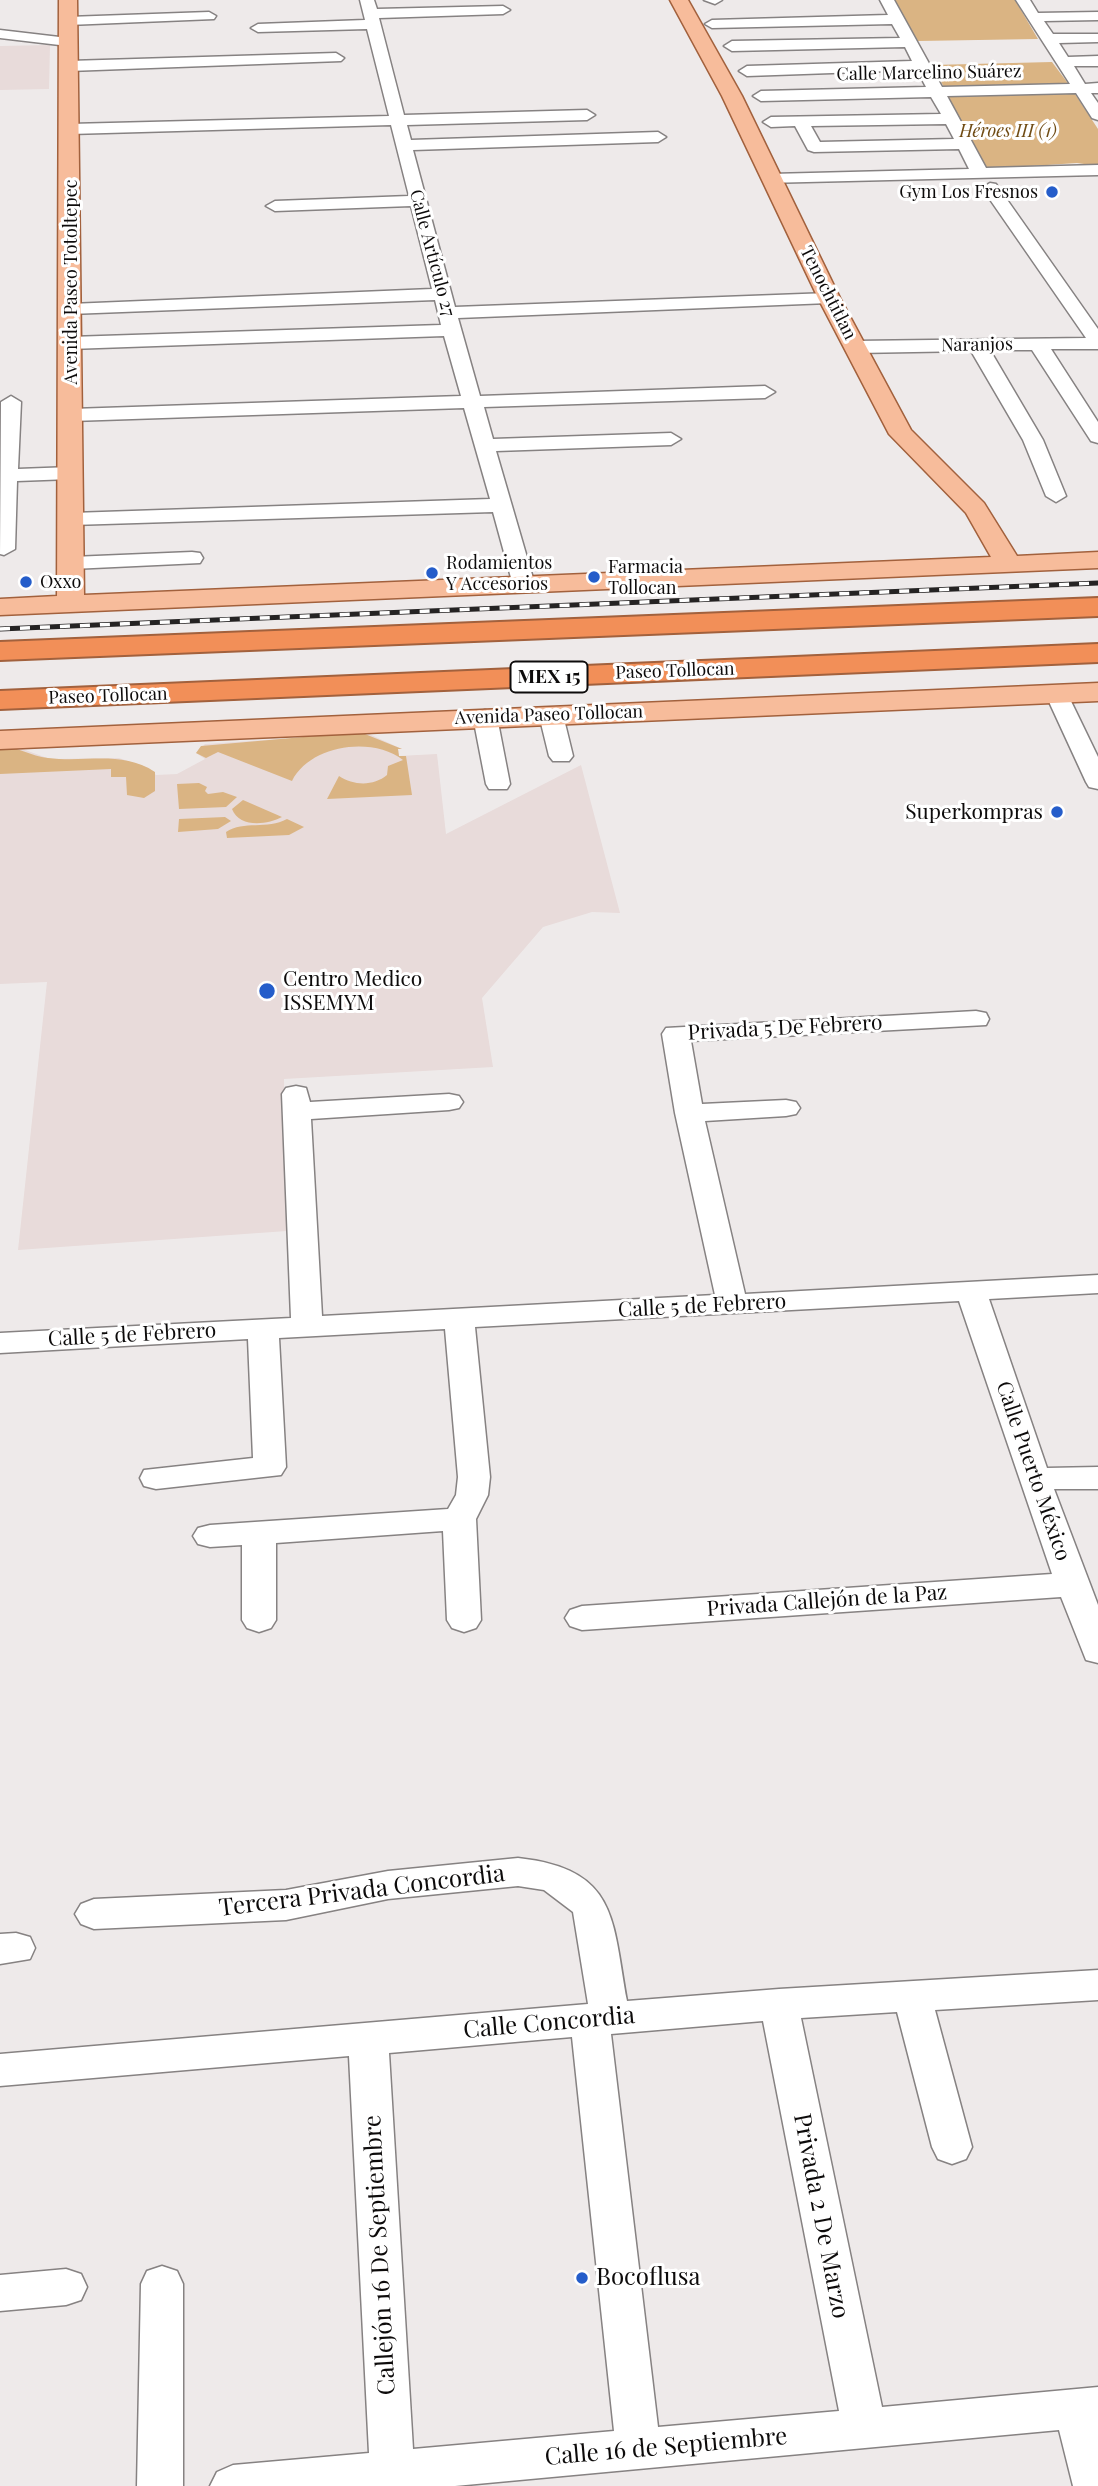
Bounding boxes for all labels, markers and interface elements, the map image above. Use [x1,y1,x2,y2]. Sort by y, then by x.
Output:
street label: Calle Marcelino Suárez [836,61,1022,85]
park label: Héroes III (1) [959,120,1057,142]
street label: Avenida Paseo Totoltepec [60,179,82,385]
place label: Gym Los Fresnos [899,181,1038,203]
marker: Gym Los Fresnos [1044,184,1060,200]
street label: Calle Artículo 27 [405,187,459,319]
street label: Tenochtitlan [795,243,861,343]
street label: Naranjos [941,334,1013,356]
place label: Rodamientos Y Accesorios [446,552,552,594]
place label: Farmacia Tollocan [608,556,683,598]
marker: Rodamientos Y Accesorios [424,565,440,581]
marker: Farmacia Tollocan [586,569,602,585]
place label: Oxxo [40,571,81,593]
marker: Oxxo [18,574,34,590]
street label: Paseo Tollocan [615,658,735,684]
road number: MEX 15 [510,662,588,692]
street label: Paseo Tollocan [48,683,168,709]
street label: Avenida Paseo Tollocan [454,701,644,729]
place label: Superkompras [905,799,1043,825]
marker: Superkompras [1049,804,1065,820]
place label: Centro Medico ISSEMYM [283,966,422,1016]
marker: Centro Medico ISSEMYM [257,981,277,1001]
street label: Privada 5 De Febrero [687,1010,883,1046]
street label: Calle 5 de Febrero [617,1289,787,1323]
street label: Calle 5 de Febrero [47,1318,217,1352]
street label: Calle Puerto México [990,1378,1076,1564]
street label: Privada Callejón de la Paz [706,1580,948,1622]
street label: Tercera Privada Concordia [217,1859,507,1923]
street label: Calle Concordia [462,2001,636,2045]
street label: Privada 2 De Marzo [787,2111,855,2321]
street label: Callejón 16 De Septiembre [358,2114,402,2396]
place label: Bocoflusa [596,2264,700,2292]
marker: Bocoflusa [574,2270,590,2286]
street label: Calle 16 de Septiembre [544,2422,788,2472]

